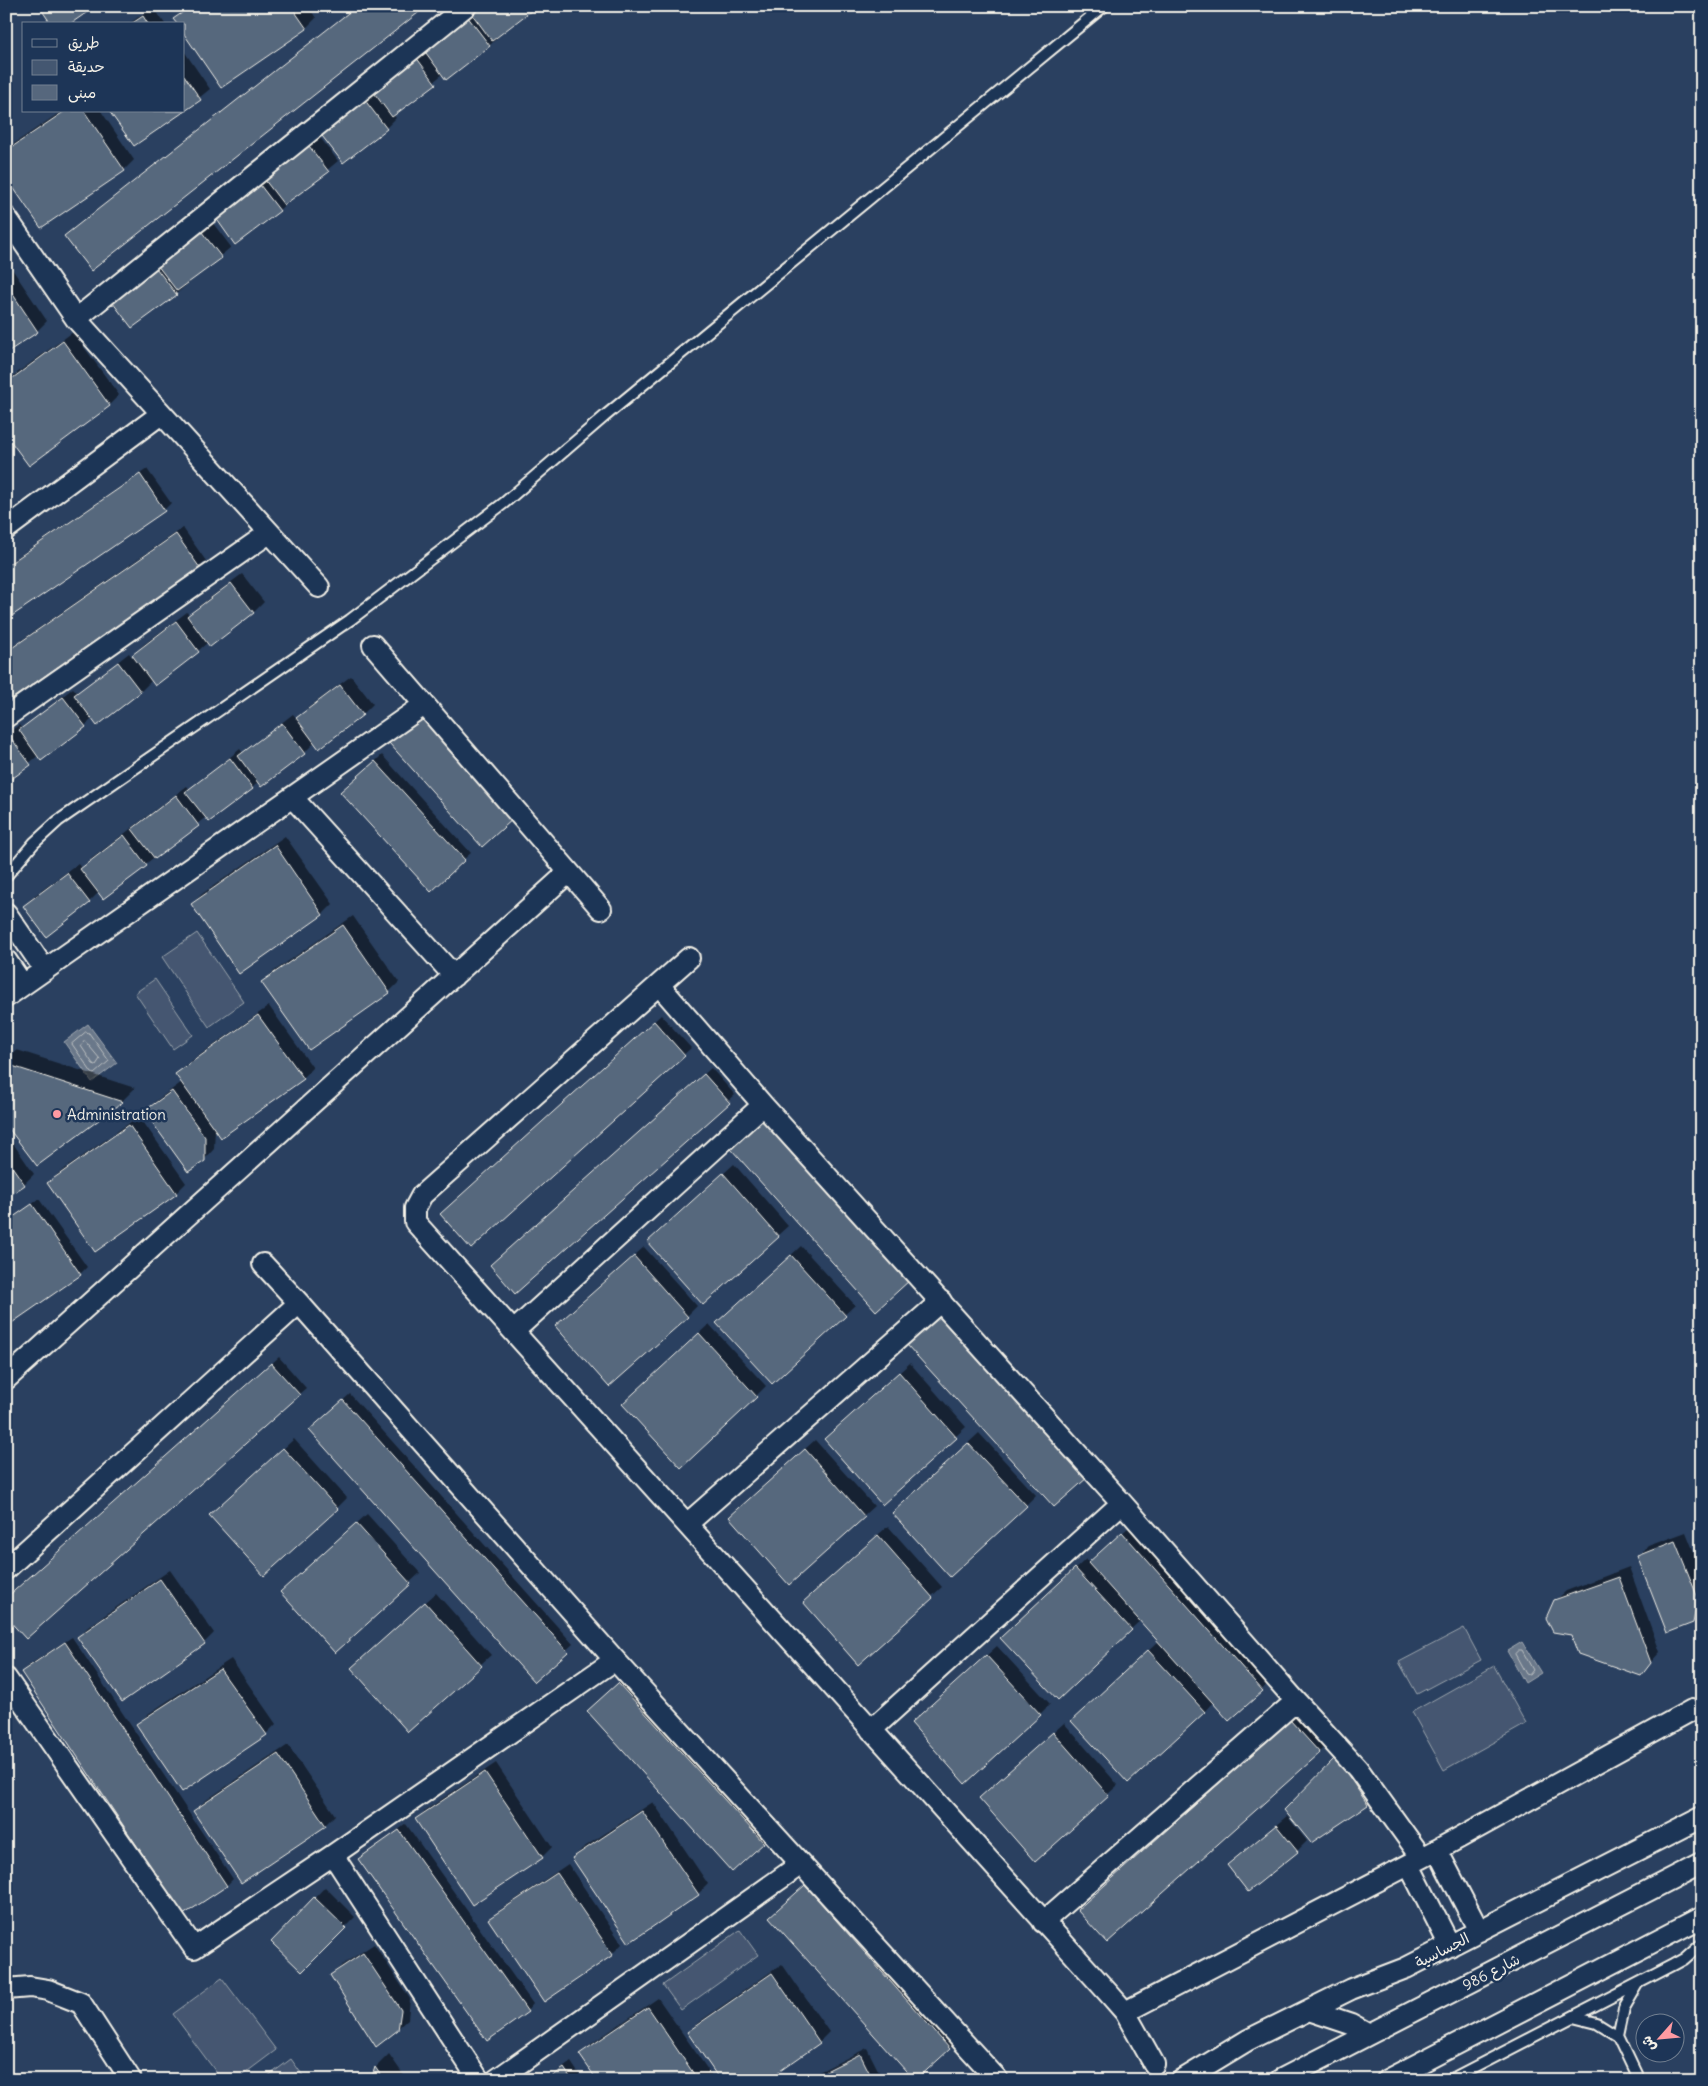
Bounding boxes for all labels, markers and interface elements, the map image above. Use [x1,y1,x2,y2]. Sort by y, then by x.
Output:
legend [22,22,185,112]
text: طريق [68,33,100,52]
text: حديقة [68,57,105,76]
text: مبنى [68,83,96,103]
place label: Administration [67,1105,166,1124]
marker: Administration [51,1108,63,1120]
street label: الجساسية [1412,1928,1472,1972]
street label: شارع 986 [1459,1949,1523,1995]
north arrow [1636,2014,1686,2064]
text: ش [1637,2033,1660,2055]

